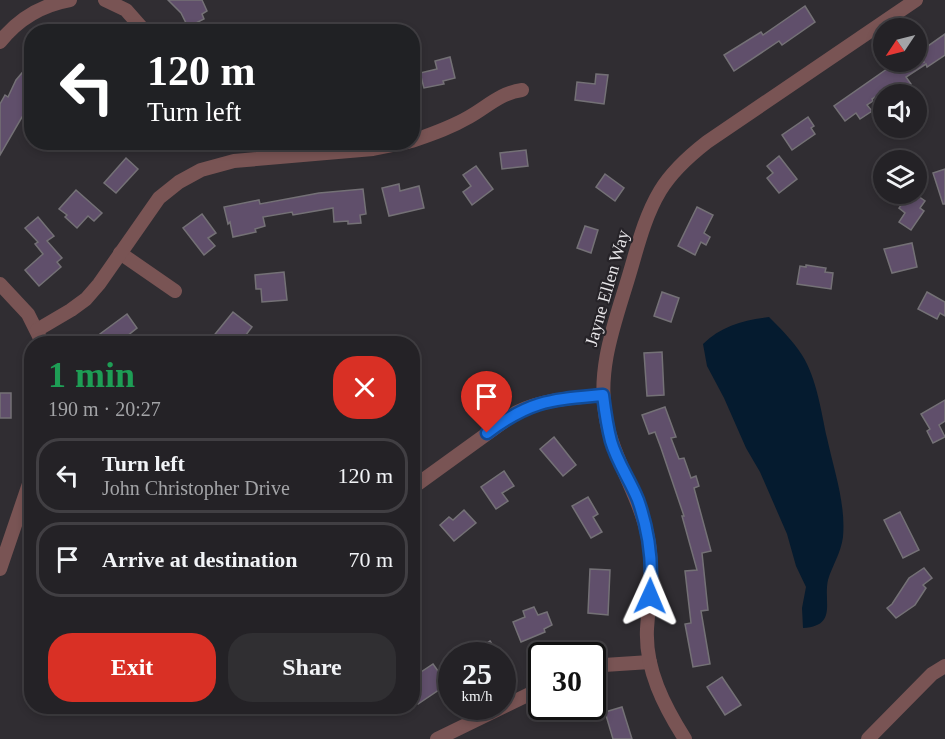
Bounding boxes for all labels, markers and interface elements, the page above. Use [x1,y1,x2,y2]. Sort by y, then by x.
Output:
north arrow [873,18,927,72]
map controls [873,18,927,204]
icon: left [48,48,126,126]
text: 120 m [147,48,256,94]
button: sound [873,84,927,138]
text: Turn left [147,97,241,127]
button: layers [873,150,927,204]
street label: Jayne Ellen Way [581,227,633,349]
text: 1 min [48,355,135,395]
button: close [333,356,396,419]
pin [461,371,512,433]
icon: arrive [470,380,503,413]
text: 190 m · 20:27 [48,398,161,420]
text: Turn left [102,451,185,476]
icon: left [51,459,84,492]
text: 120 m [337,463,393,488]
text: John Christopher Drive [102,477,290,499]
icon: arrive [51,543,84,576]
text: Arrive at destination [102,547,298,572]
text: 70 m [348,547,393,572]
position arrow [618,564,682,628]
button: Exit [48,633,216,702]
button: Share [228,633,396,702]
speed limit sign: 30 [528,642,606,720]
text: 25 [462,657,492,690]
text: km/h [462,688,492,704]

